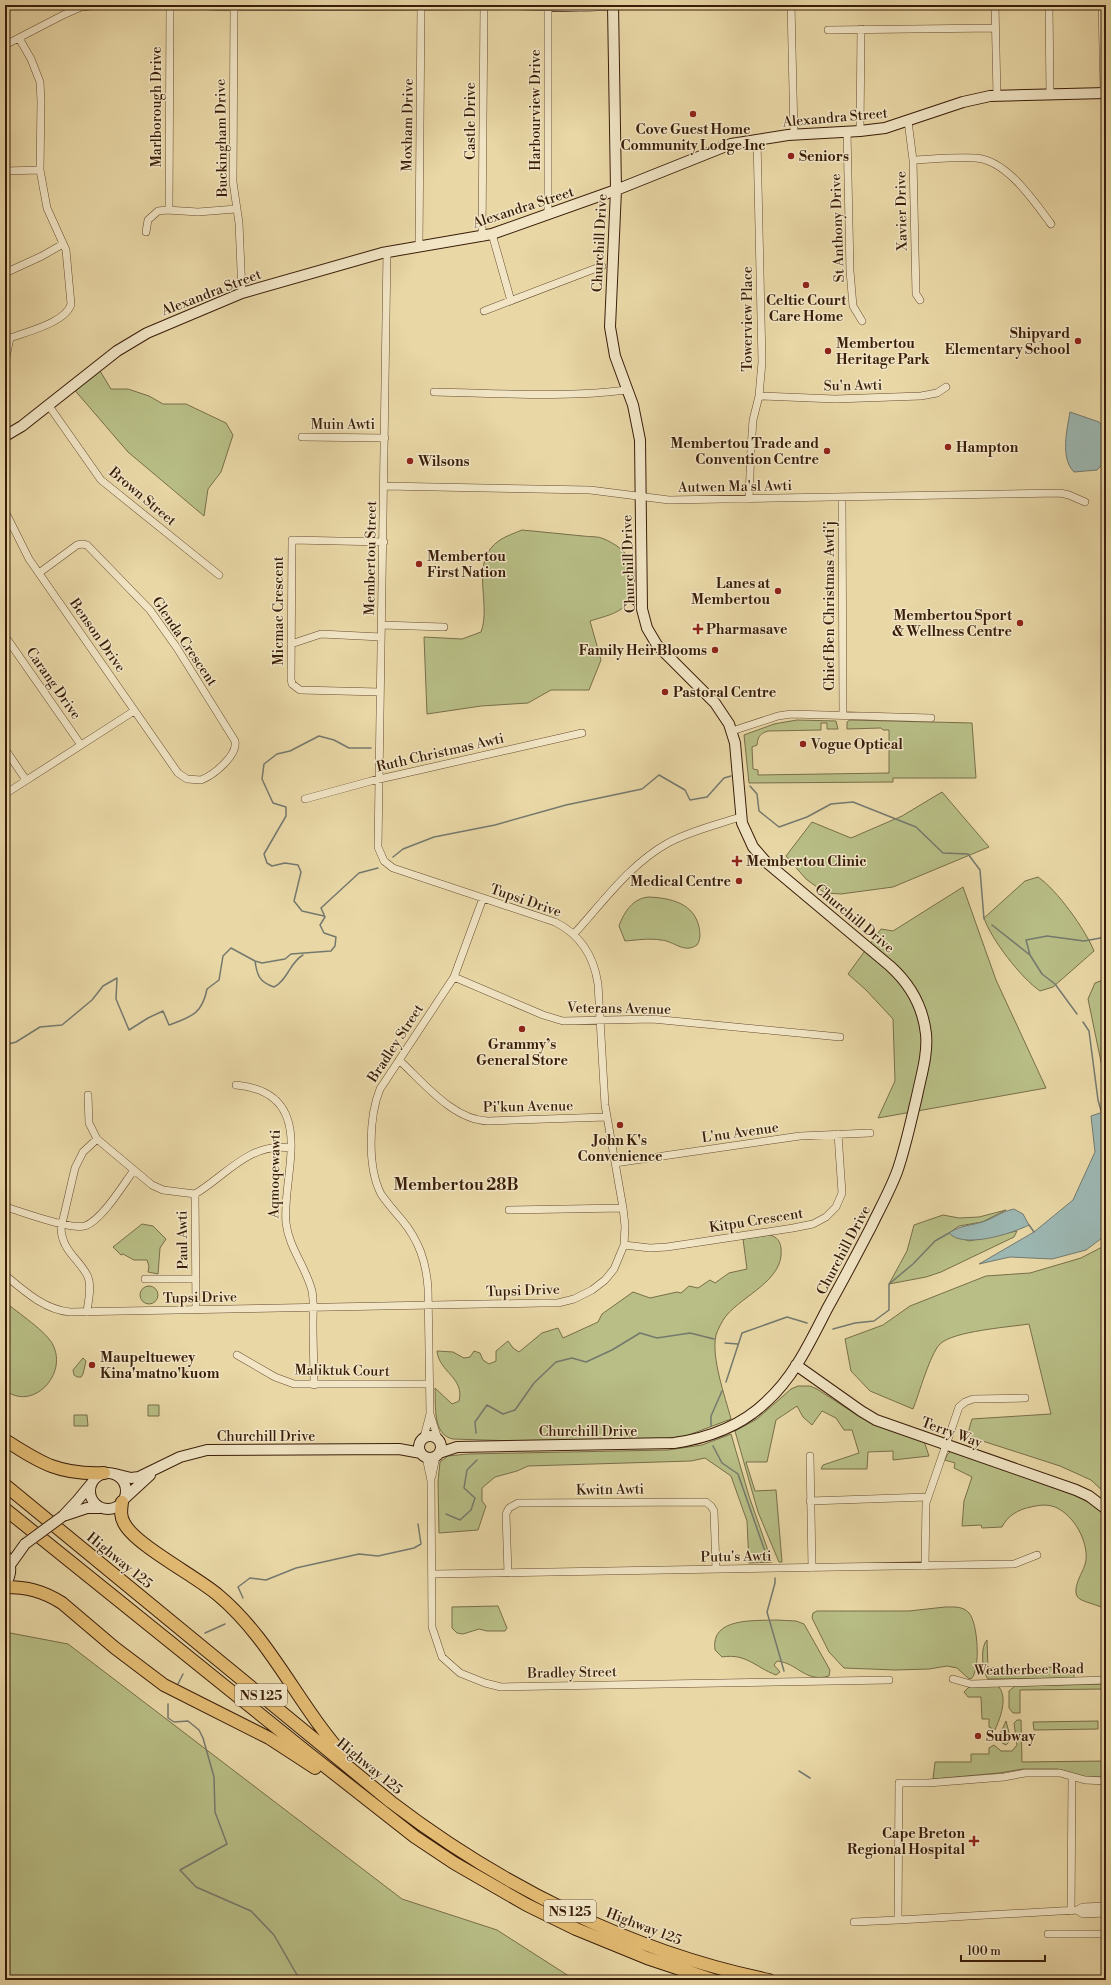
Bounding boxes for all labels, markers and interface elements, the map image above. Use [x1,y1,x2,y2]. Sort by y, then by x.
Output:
street label: Marlborough Drive [148,46,166,168]
street label: Harbourview Drive [527,49,545,171]
street label: Moxham Drive [398,78,418,172]
street label: Buckingham Drive [212,79,232,198]
street label: Castle Drive [462,82,480,160]
street label: Alexandra Street [781,104,888,132]
marker: Cove Guest Home Community Lodge Inc [688,109,698,119]
place label: Cove Guest Home Community Lodge Inc [620,121,766,155]
place label: Seniors [799,148,849,166]
marker: Seniors [786,151,796,161]
street label: Xavier Drive [892,171,912,252]
street label: St Anthony Drive [827,173,849,283]
street label: Alexandra Street [469,183,576,233]
street label: Churchill Drive [588,193,612,293]
street label: Alexandra Street [158,266,264,321]
street label: Towerview Place [739,266,757,372]
marker: Celtic Court Care Home [801,280,811,290]
place label: Celtic Court Care Home [766,292,847,326]
place label: Shipyard Elementary School [945,325,1070,359]
place label: Membertou Heritage Park [836,335,930,369]
marker: Shipyard Elementary School [1073,336,1083,346]
marker: Membertou Heritage Park [823,346,833,356]
street label: Su'n Awti [824,376,883,396]
street label: Muin Awti [311,416,376,434]
place label: Membertou Trade and Convention Centre [670,435,819,469]
place label: Hampton [956,439,1019,457]
marker: Hampton [943,442,953,452]
marker: Membertou Trade and Convention Centre [822,446,832,456]
place label: Wilsons [417,453,470,471]
marker: Wilsons [405,456,415,466]
street label: Brown Street [104,463,180,530]
street label: Autwen Ma'sl Awti [677,477,793,497]
street label: Membertou Street [361,500,381,616]
street label: Churchill Drive [618,514,640,614]
street label: Chief Ben Christmas Awti'j [821,521,839,691]
place label: Membertou First Nation [427,548,506,582]
street label: Micmac Crescent [270,556,288,666]
marker: Membertou First Nation [414,559,424,569]
place label: Lanes at Membertou [691,575,771,609]
marker: Lanes at Membertou [773,586,783,596]
street label: Glenda Crescent [148,593,221,690]
street label: Benson Drive [65,594,129,676]
place label: Membertou Sport & Wellness Centre [892,607,1013,641]
marker: Membertou Sport & Wellness Centre [1015,618,1025,628]
place label: Pharmasave [706,621,788,639]
marker: Pharmasave [693,624,703,634]
place label: Family HeirBlooms [579,642,707,660]
street label: Carang Drive [22,644,85,723]
marker: Family HeirBlooms [710,645,720,655]
place label: Pastoral Centre [673,684,777,702]
marker: Pastoral Centre [660,687,670,697]
street label: Ruth Christmas Awti [375,729,506,776]
place label: Vogue Optical [810,736,903,754]
marker: Vogue Optical [798,739,808,749]
place label: Membertou Clinic [746,853,867,871]
marker: Membertou Clinic [731,855,743,867]
place label: Medical Centre [630,873,731,891]
marker: Medical Centre [734,876,744,886]
street label: Tupsi Drive [488,880,564,922]
street label: Churchill Drive [811,880,898,957]
street label: Veterans Avenue [566,999,671,1019]
street label: Bradley Street [363,1001,428,1087]
marker: Grammy’s General Store [517,1024,527,1034]
place label: Grammy’s General Store [476,1036,568,1070]
street label: Pi'kun Avenue [483,1097,573,1117]
street label: L'nu Avenue [700,1119,780,1147]
marker: John K's Convenience [615,1120,625,1130]
street label: Aqmoqewawti [265,1129,285,1220]
place label: John K's Convenience [577,1132,663,1166]
district label: Membertou 28B [394,1175,518,1195]
street label: Churchill Drive [813,1203,875,1298]
street label: Kitpu Crescent [708,1205,804,1237]
street label: Paul Awti [173,1210,193,1270]
street label: Tupsi Drive [486,1281,560,1301]
street label: Tupsi Drive [163,1288,237,1308]
place label: Maupeltuewey Kina'matno'kuom [100,1349,220,1383]
marker: Maupeltuewey Kina'matno'kuom [87,1360,97,1370]
street label: Maliktuk Court [294,1361,390,1381]
street label: Terry Way [919,1414,985,1452]
street label: Churchill Drive [539,1423,637,1441]
street label: Churchill Drive [217,1428,315,1446]
street label: Kwitn Awti [576,1480,645,1500]
street label: Highway 125 [83,1529,156,1593]
street label: Putu's Awti [700,1547,772,1567]
street label: Weatherbee Road [973,1660,1084,1680]
street label: Bradley Street [526,1663,617,1683]
road number: NS 125 [235,1684,287,1706]
place label: Subway [986,1728,1037,1746]
marker: Subway [973,1731,983,1741]
street label: Highway 125 [333,1735,406,1799]
place label: Cape Breton Regional Hospital [847,1825,965,1859]
marker: Cape Breton Regional Hospital [968,1835,980,1847]
road number: NS 125 [544,1900,596,1922]
street label: Highway 125 [603,1904,684,1950]
scale bar [961,1937,1045,1963]
text: 100 m [967,1944,1001,1959]

